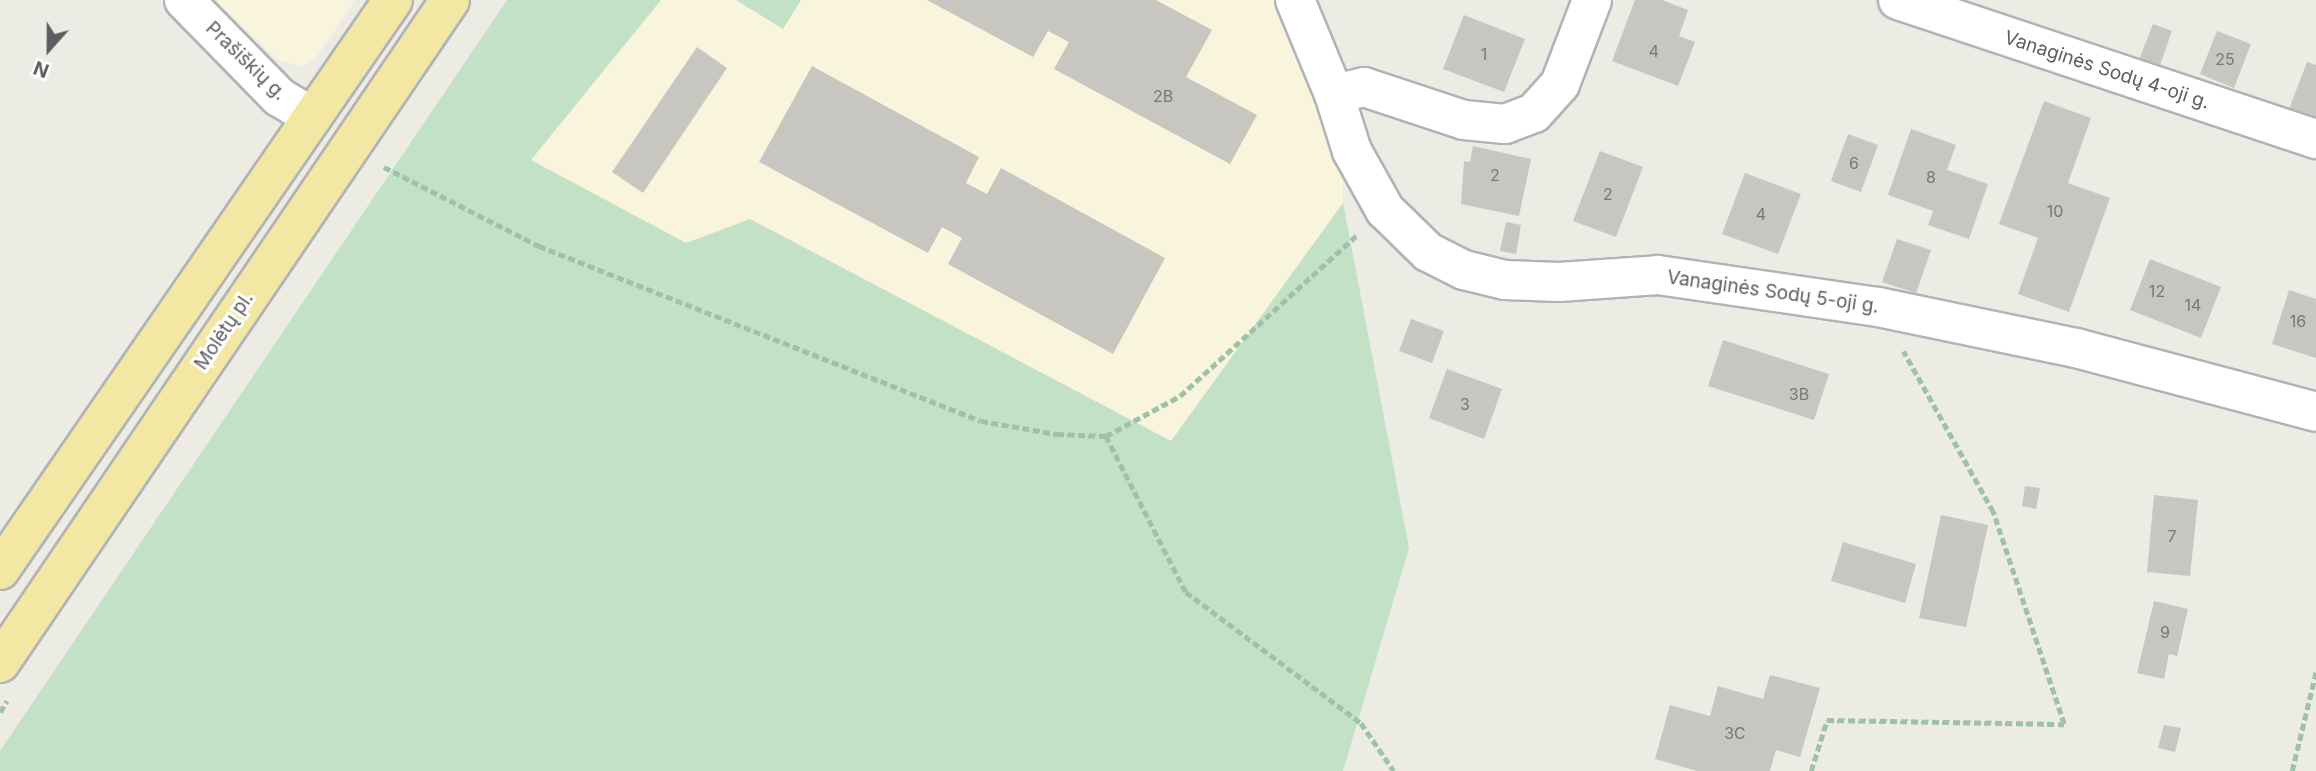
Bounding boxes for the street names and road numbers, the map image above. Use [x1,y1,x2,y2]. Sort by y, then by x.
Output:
street label: Prašiškių g. [201,17,291,105]
street label: Vanaginės Sodų 4-oji g. [2001,26,2213,114]
street label: Vanaginės Sodų 5-oji g. [1666,266,1880,318]
street label: Molėtų pl. [190,288,258,374]

